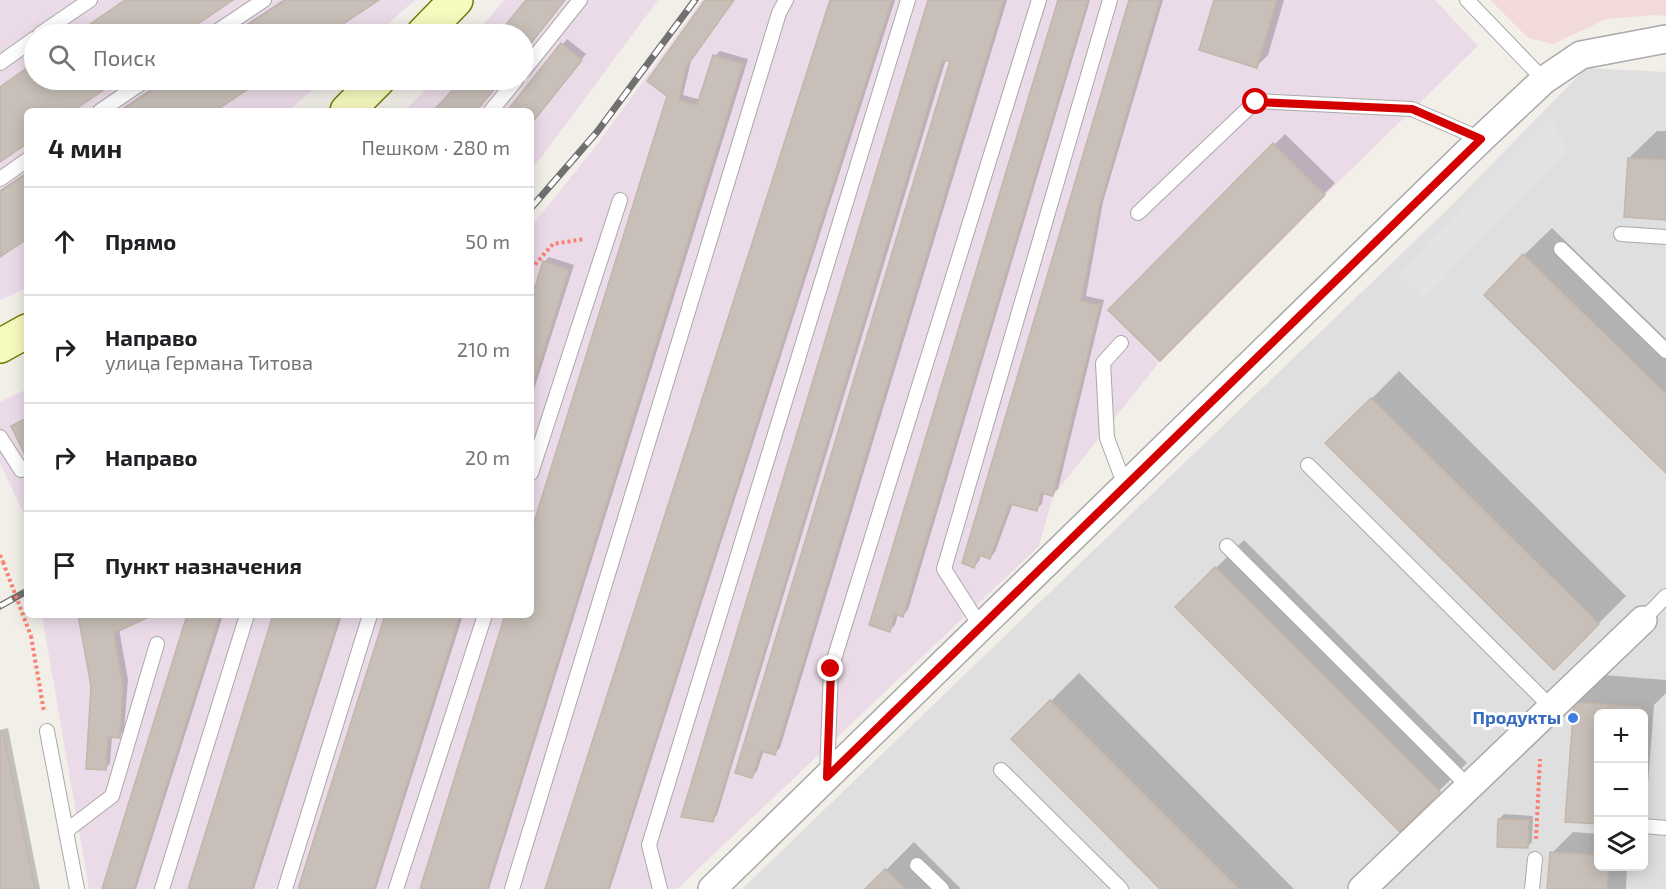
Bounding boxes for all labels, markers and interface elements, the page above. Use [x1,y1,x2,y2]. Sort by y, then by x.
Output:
search box [24,24,534,90]
icon: search [45,41,78,74]
text: Поиск [93,44,156,70]
route start [1242,88,1268,114]
text: 4 мин [48,132,122,163]
text: Пешком · 280 m [362,135,510,159]
icon: ahead [48,225,81,258]
text: Прямо [105,228,176,254]
text: 50 m [465,229,510,253]
text: Направо [105,324,198,350]
icon: right [48,333,81,366]
text: 210 m [457,337,510,361]
text: улица Германа Титова [105,350,313,374]
icon: right [48,441,81,474]
text: Направо [105,444,198,470]
text: 20 m [465,445,510,469]
icon: arrive [48,549,81,582]
text: Пункт назначения [105,552,302,578]
route end [817,655,843,681]
place label: Продукты [1473,706,1561,728]
map controls [1594,709,1648,871]
button: + [1594,709,1648,763]
marker: Продукты [1566,711,1580,725]
button: − [1594,763,1648,817]
button: layers [1594,817,1648,871]

